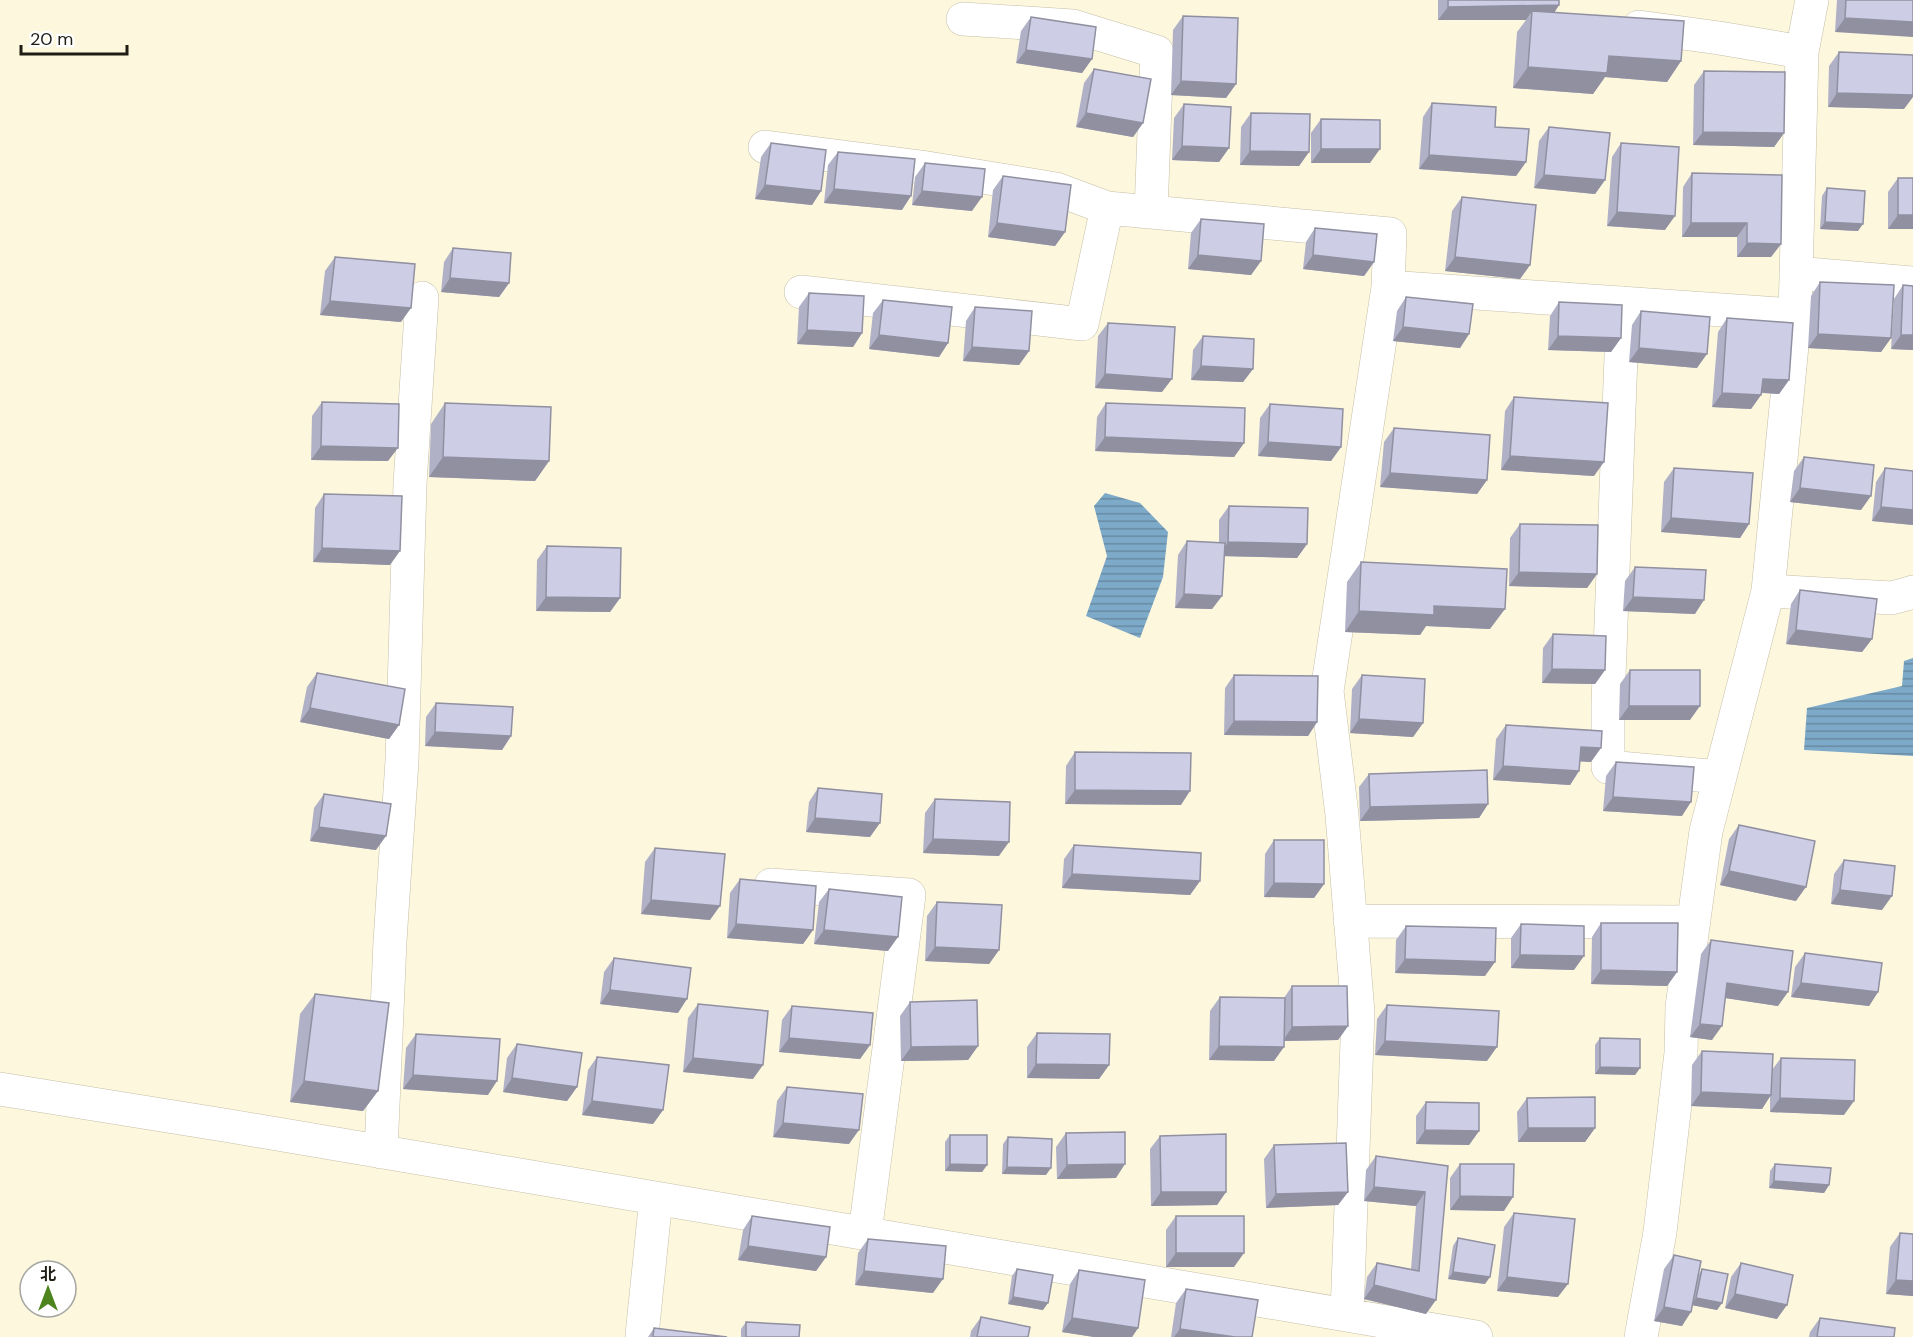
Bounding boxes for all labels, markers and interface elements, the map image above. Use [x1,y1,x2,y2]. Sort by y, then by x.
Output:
scale bar [21,18,128,56]
text: 20 m [30,27,73,51]
north arrow [18,1259,78,1319]
text: 北 [40,1264,56,1285]

